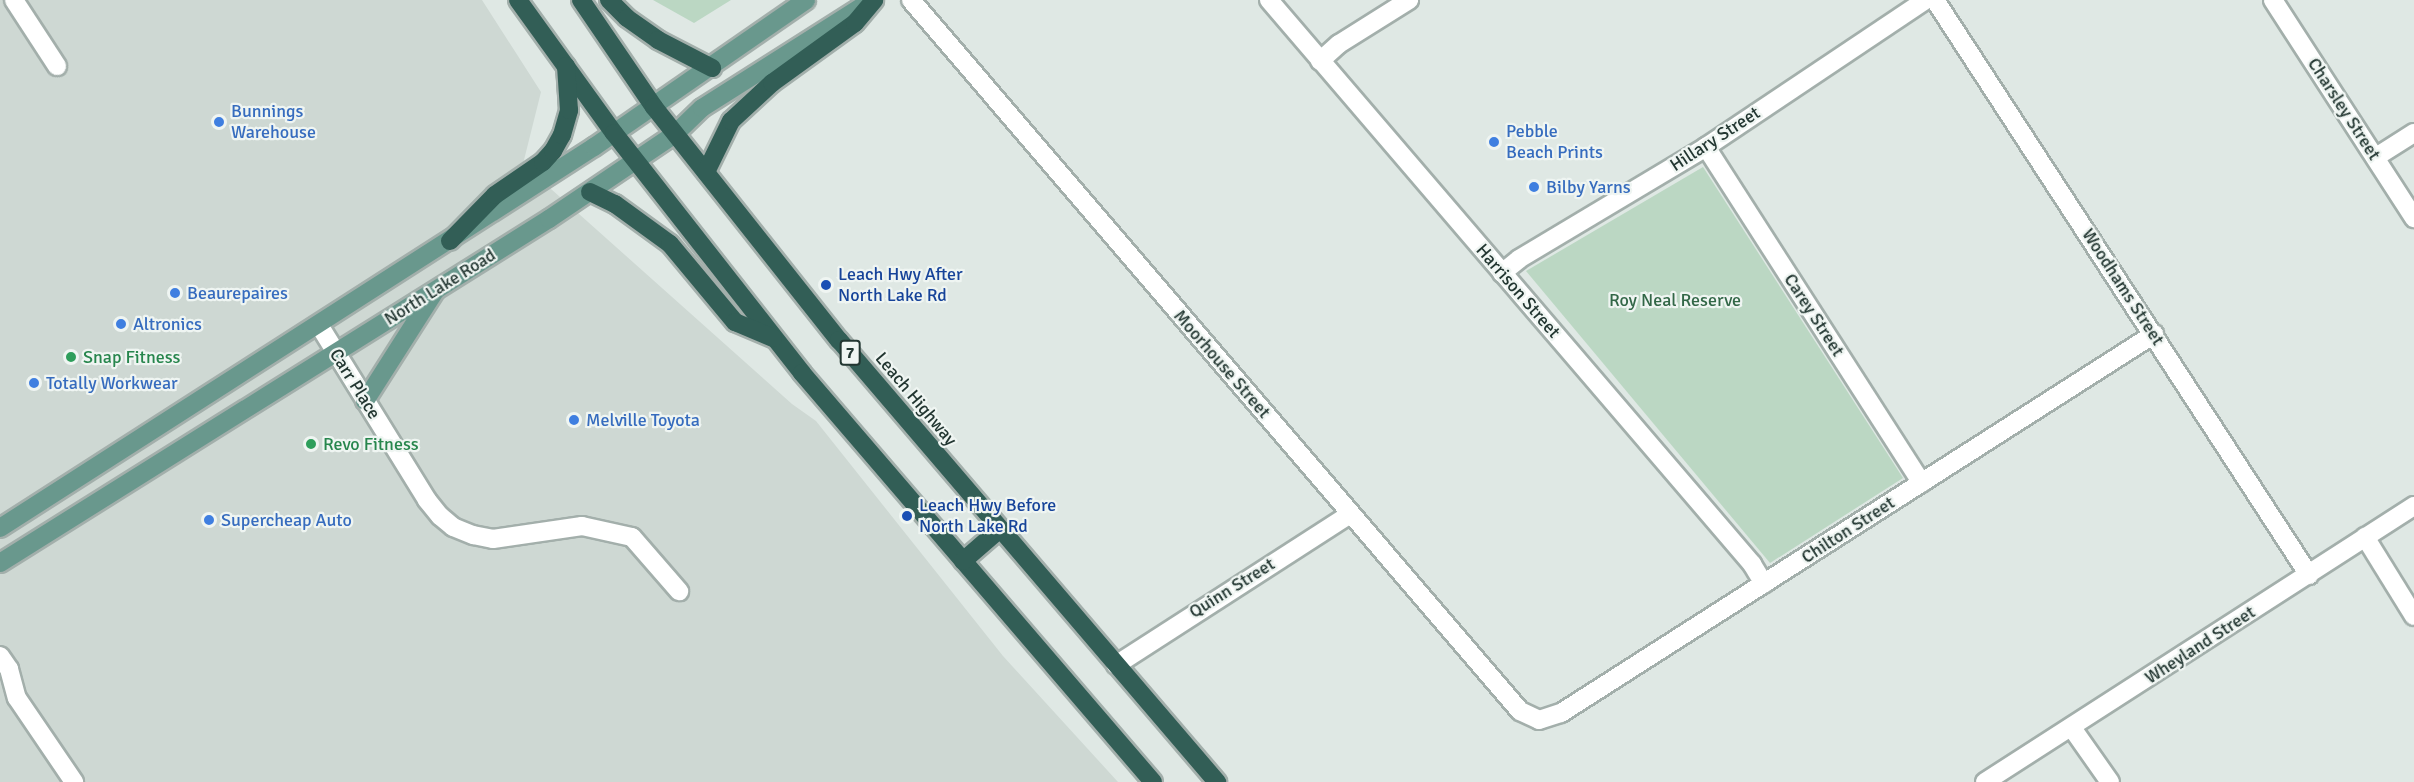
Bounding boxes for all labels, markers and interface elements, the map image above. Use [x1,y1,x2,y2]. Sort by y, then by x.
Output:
street label: Charsley Street [2303,54,2385,164]
place label: Bunnings Warehouse [231,101,316,144]
street label: Hillary Street [1666,102,1764,176]
marker: Bunnings Warehouse [212,115,226,129]
place label: Pebble Beach Prints [1506,121,1603,164]
marker: Pebble Beach Prints [1487,135,1501,149]
place label: Bilby Yarns [1546,176,1631,198]
marker: Bilby Yarns [1527,180,1541,194]
street label: Woodhams Street [2077,225,2169,349]
street label: Harrison Street [1471,240,1565,342]
street label: North Lake Road [380,244,500,330]
place label: Leach Hwy After North Lake Rd [838,264,963,306]
street label: Carey Street [1779,270,1849,360]
marker: Leach Hwy After North Lake Rd [819,278,833,292]
place label: Beaurepaires [187,282,288,304]
marker: Beaurepaires [168,286,182,300]
park label: Roy Neal Reserve [1609,289,1741,311]
street label: Moorhouse Street [1169,305,1275,423]
place label: Altronics [133,313,202,335]
marker: Altronics [114,317,128,331]
road number: 7 [840,340,860,366]
street label: Carr Place [325,345,385,423]
place label: Snap Fitness [83,346,180,368]
street label: Leach Highway [871,348,961,450]
marker: Snap Fitness [64,350,78,364]
place label: Totally Workwear [46,372,178,394]
marker: Totally Workwear [27,376,41,390]
place label: Melville Toyota [586,409,700,431]
marker: Melville Toyota [567,413,581,427]
place label: Revo Fitness [323,433,419,455]
marker: Revo Fitness [304,437,318,451]
street label: Chilton Street [1797,492,1899,568]
place label: Leach Hwy Before North Lake Rd [919,495,1056,538]
place label: Supercheap Auto [221,509,352,531]
marker: Leach Hwy Before North Lake Rd [900,509,914,523]
marker: Supercheap Auto [202,513,216,527]
street label: Quinn Street [1185,553,1279,623]
street label: Wheyland Street [2141,601,2259,689]

